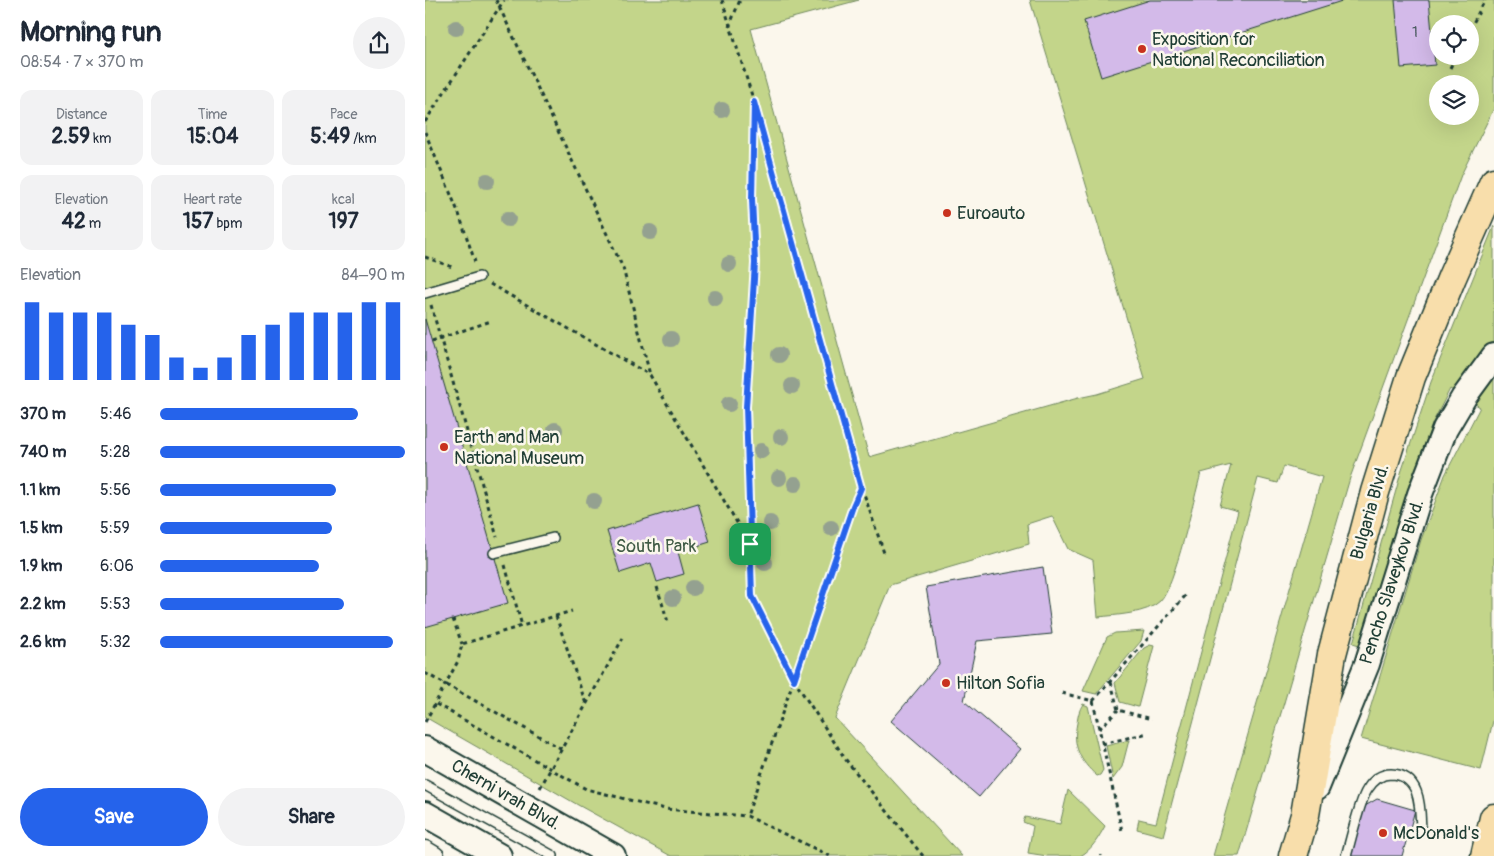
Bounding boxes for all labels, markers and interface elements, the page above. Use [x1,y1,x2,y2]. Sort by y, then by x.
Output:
text: Morning run [20,15,162,50]
map controls [1429,15,1479,125]
button: locate [1429,15,1479,65]
button: share [353,17,405,69]
house number: 1 [1412,23,1418,42]
place label: Exposition for National Reconciliation [1152,28,1325,72]
marker: Exposition for National Reconciliation [1136,43,1148,55]
text: 08:54 · 7 × 370 m [20,52,144,72]
button: layers [1429,75,1479,125]
text: Distance [56,106,107,123]
text: Time [198,106,227,123]
text: Pace [330,106,357,123]
text: 2.59 [52,123,90,150]
text: 15:04 [187,123,238,150]
text: 5:49 [310,123,350,150]
text: km [90,130,111,147]
text: /km [350,130,377,147]
text: Elevation [55,191,108,208]
text: Heart rate [183,191,242,208]
text: kcal [332,191,355,208]
place label: Euroauto [957,202,1025,225]
marker: Euroauto [941,207,953,219]
text: 42 [62,208,86,235]
text: 157 [183,208,213,235]
text: 197 [328,208,359,235]
text: m [86,215,101,232]
text: bpm [213,215,242,232]
text: Elevation [20,265,81,285]
text: 84–90 m [341,265,405,285]
text: 370 m [20,404,66,424]
text: 5:46 [100,404,132,424]
place label: Earth and Man National Museum [454,426,584,470]
marker: Earth and Man National Museum [438,441,450,453]
text: 740 m [20,442,66,462]
text: 5:28 [100,442,130,462]
street label: Bulgaria Blvd. [1345,462,1395,562]
text: 1.1 km [20,480,60,500]
text: 5:56 [100,480,131,500]
street label: Pencho Slaveykov Blvd. [1354,497,1430,667]
text: 1.5 km [20,518,63,538]
text: 5:59 [100,518,130,538]
pin [729,523,771,565]
icon: arrive [736,530,764,558]
park label: South Park [616,535,697,558]
text: 1.9 km [20,556,62,576]
text: 6:06 [100,556,134,576]
text: 2.2 km [20,594,66,614]
text: 5:53 [100,594,131,614]
text: 2.6 km [20,632,66,652]
text: 5:32 [100,632,131,652]
place label: Hilton Sofia [956,672,1045,695]
marker: Hilton Sofia [940,677,952,689]
street label: Cherni vrah Blvd. [447,754,565,836]
button: Save [20,788,208,846]
button: Share [218,788,405,846]
place label: McDonald's [1393,822,1479,845]
marker: McDonald's [1377,827,1389,839]

